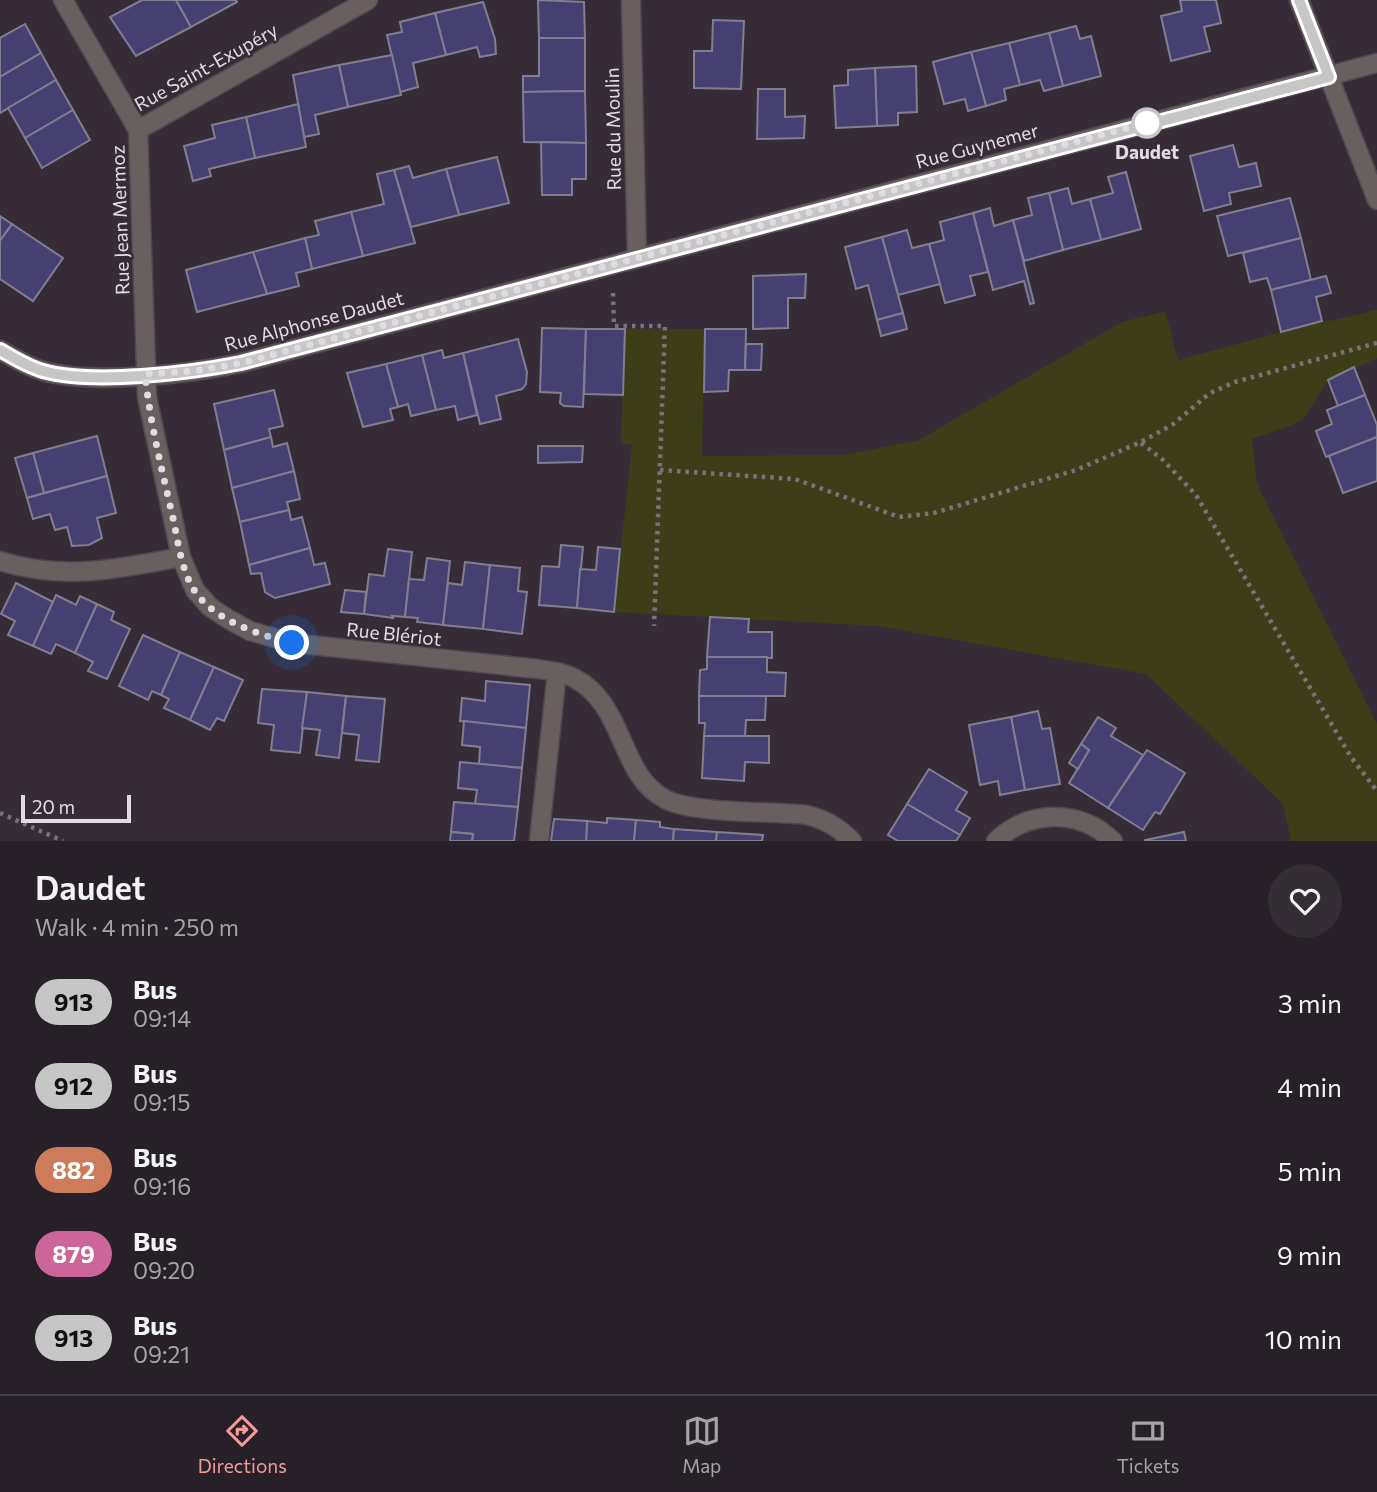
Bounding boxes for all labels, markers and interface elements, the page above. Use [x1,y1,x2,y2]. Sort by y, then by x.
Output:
street label: Rue Saint-Exupéry [130,18,282,115]
street label: Rue du Moulin [600,67,625,191]
marker: Daudet [1132,108,1162,138]
street label: Rue Guynemer [913,118,1041,173]
place label: Daudet [1115,140,1179,163]
street label: Rue Jean Mermoz [105,145,134,295]
street label: Rue Alphonse Daudet [222,285,406,356]
street label: Rue Blériot [345,617,443,650]
your location [274,625,309,660]
scale bar [21,792,131,824]
text: 20 m [32,795,75,818]
button: heart [1268,864,1342,938]
text: Daudet [35,866,146,907]
text: Walk · 4 min · 250 m [35,913,239,941]
text: Bus [133,973,177,1004]
text: 913 [54,987,93,1016]
text: 3 min [1278,987,1342,1018]
text: 09:14 [133,1004,191,1032]
text: Bus [133,1057,177,1088]
text: 912 [54,1071,93,1100]
text: 4 min [1277,1071,1342,1102]
text: 09:15 [133,1088,190,1116]
text: Bus [133,1141,177,1172]
text: 882 [52,1155,95,1184]
text: 5 min [1278,1155,1342,1186]
text: 09:16 [133,1172,191,1200]
text: Bus [133,1225,177,1256]
text: 879 [52,1239,95,1268]
text: 9 min [1277,1239,1342,1270]
text: 09:20 [133,1256,195,1284]
text: Bus [133,1309,177,1340]
text: 913 [54,1323,93,1352]
text: 10 min [1265,1323,1342,1354]
text: 09:21 [133,1340,190,1368]
tab: Directions [198,1412,287,1477]
tab: Map [682,1412,721,1477]
tab: Tickets [1117,1412,1179,1477]

